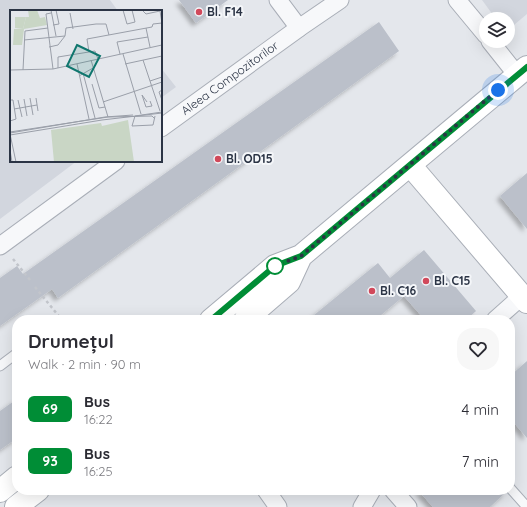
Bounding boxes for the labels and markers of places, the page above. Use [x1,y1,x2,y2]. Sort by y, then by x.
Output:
place label: Bl. F14 [207,4,243,19]
marker: Bl. F14 [194,7,204,17]
place label: Bl. OD15 [226,151,273,166]
marker: Bl. OD15 [213,154,223,164]
unlabelled marker [266,257,284,275]
place label: Bl. C15 [434,273,471,288]
marker: Bl. C15 [421,276,431,286]
place label: Bl. C16 [380,283,417,298]
marker: Bl. C16 [367,286,377,296]

